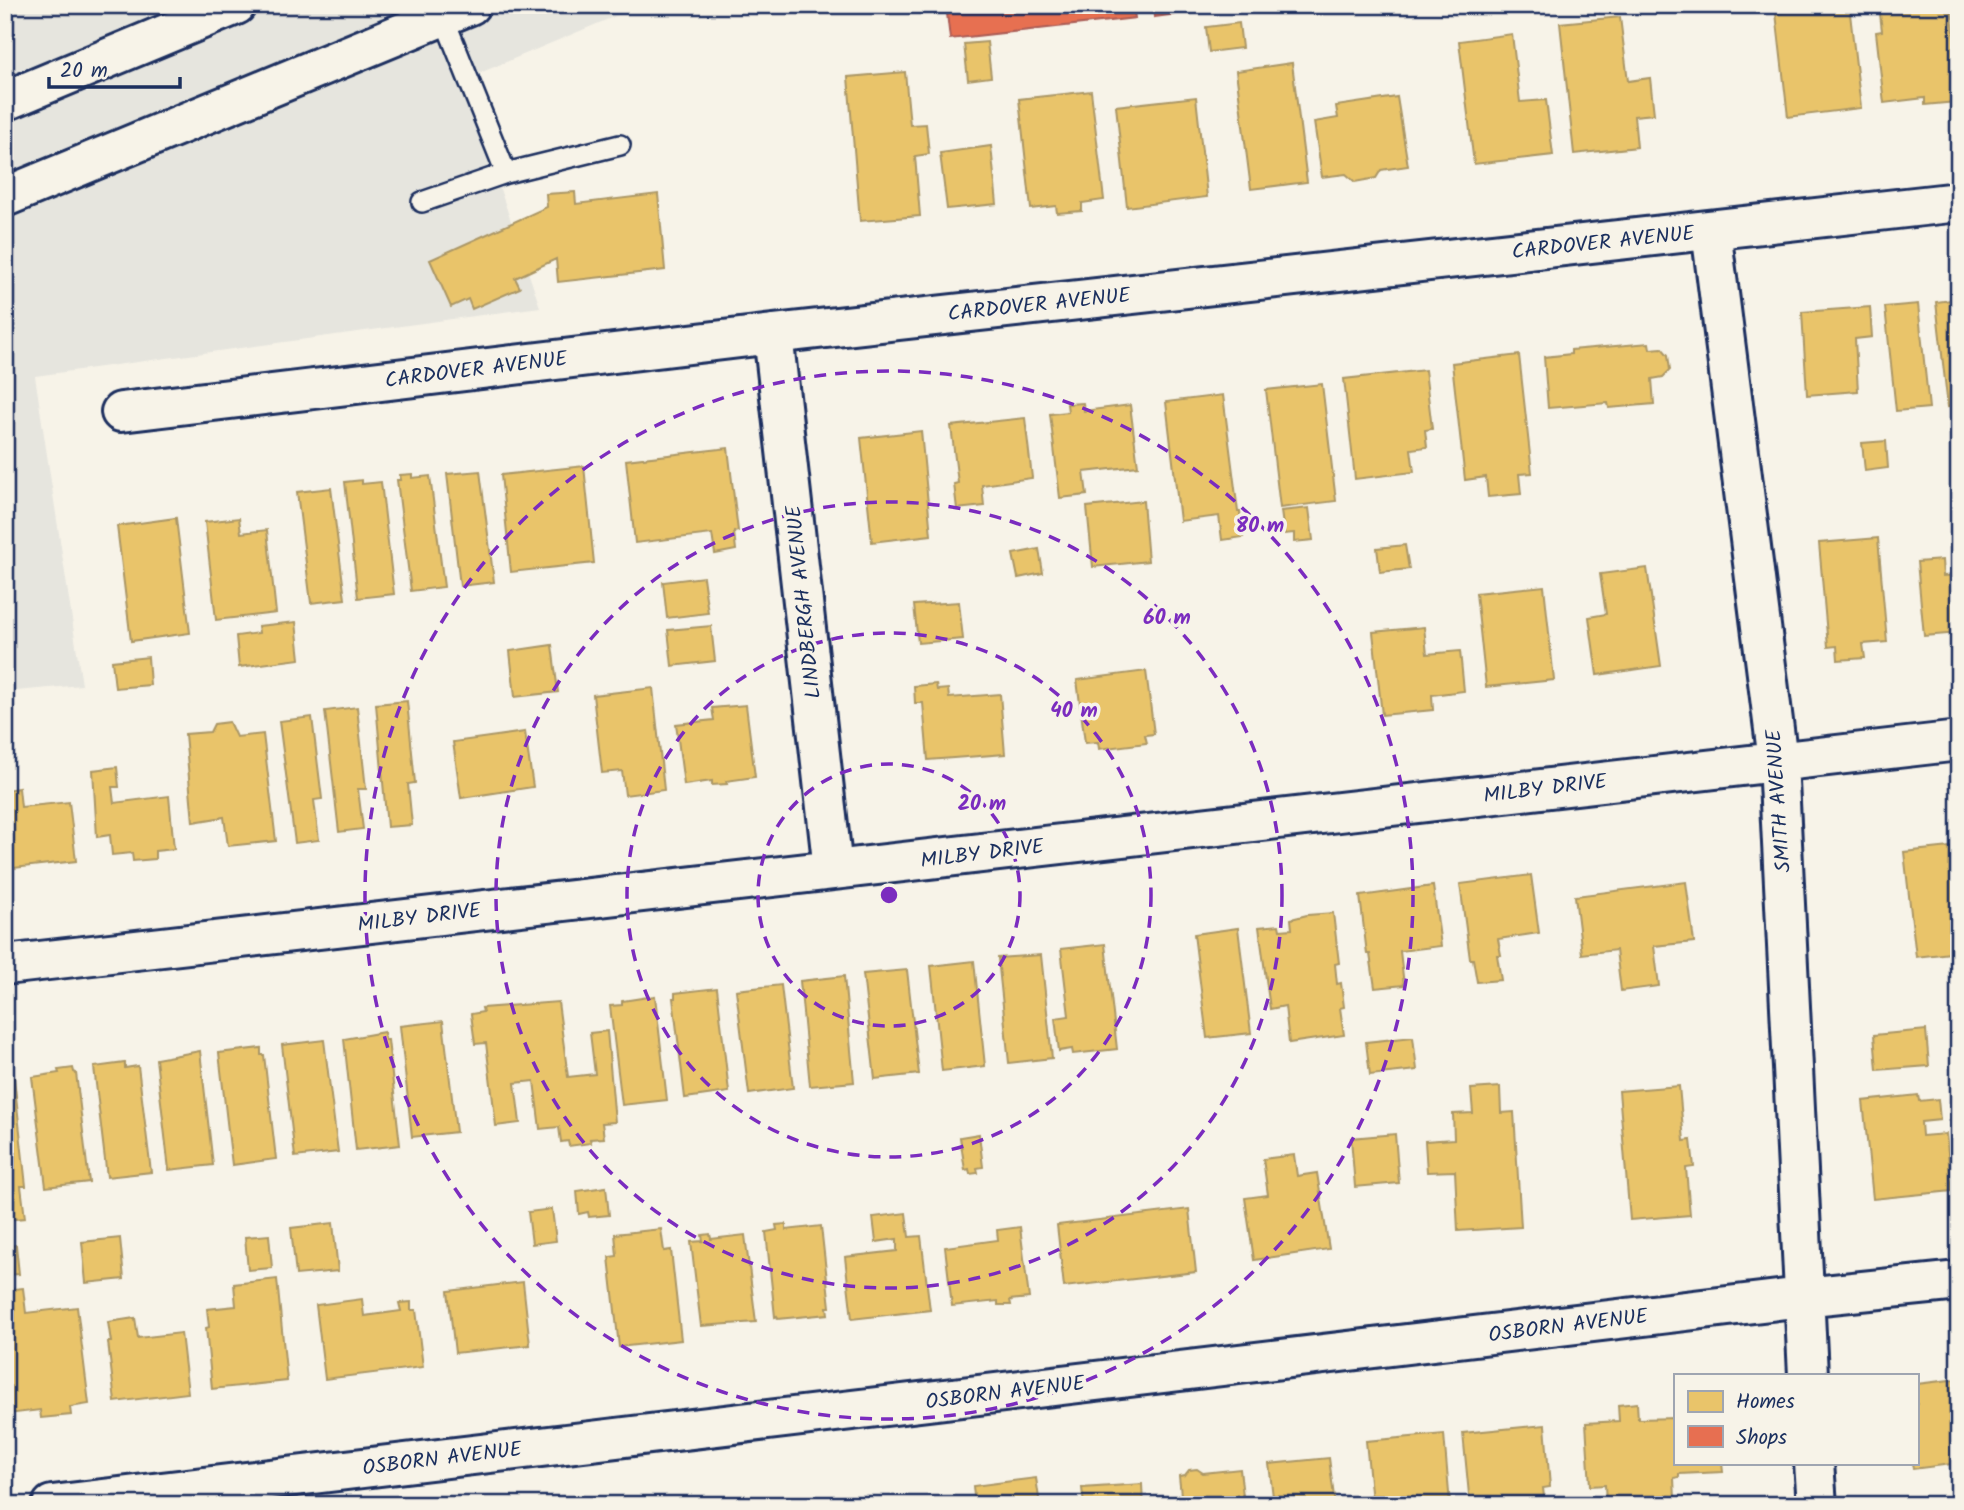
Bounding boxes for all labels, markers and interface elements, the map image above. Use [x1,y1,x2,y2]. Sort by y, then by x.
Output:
scale bar [49,46,180,90]
text: 20 m [60,55,108,88]
street label: CARDOVER AVENUE [1510,217,1697,269]
street label: CARDOVER AVENUE [946,279,1133,331]
street label: CARDOVER AVENUE [383,343,570,398]
street label: LINDBERGH AVENUE [778,503,831,700]
text: 80 m [1236,510,1284,543]
text: 60 m [1143,602,1191,635]
text: 40 m [1050,695,1098,728]
street label: SMITH AVENUE [1758,728,1801,873]
street label: MILBY DRIVE [1482,765,1610,813]
text: 20 m [958,788,1006,821]
street label: MILBY DRIVE [919,830,1047,878]
centre of rings [877,883,901,907]
street label: MILBY DRIVE [356,894,484,942]
street label: OSBORN AVENUE [1487,1300,1651,1353]
street label: OSBORN AVENUE [924,1367,1088,1420]
legend [1674,1374,1918,1464]
text: Homes [1736,1386,1795,1419]
text: Shops [1736,1422,1787,1455]
street label: OSBORN AVENUE [361,1433,525,1486]

